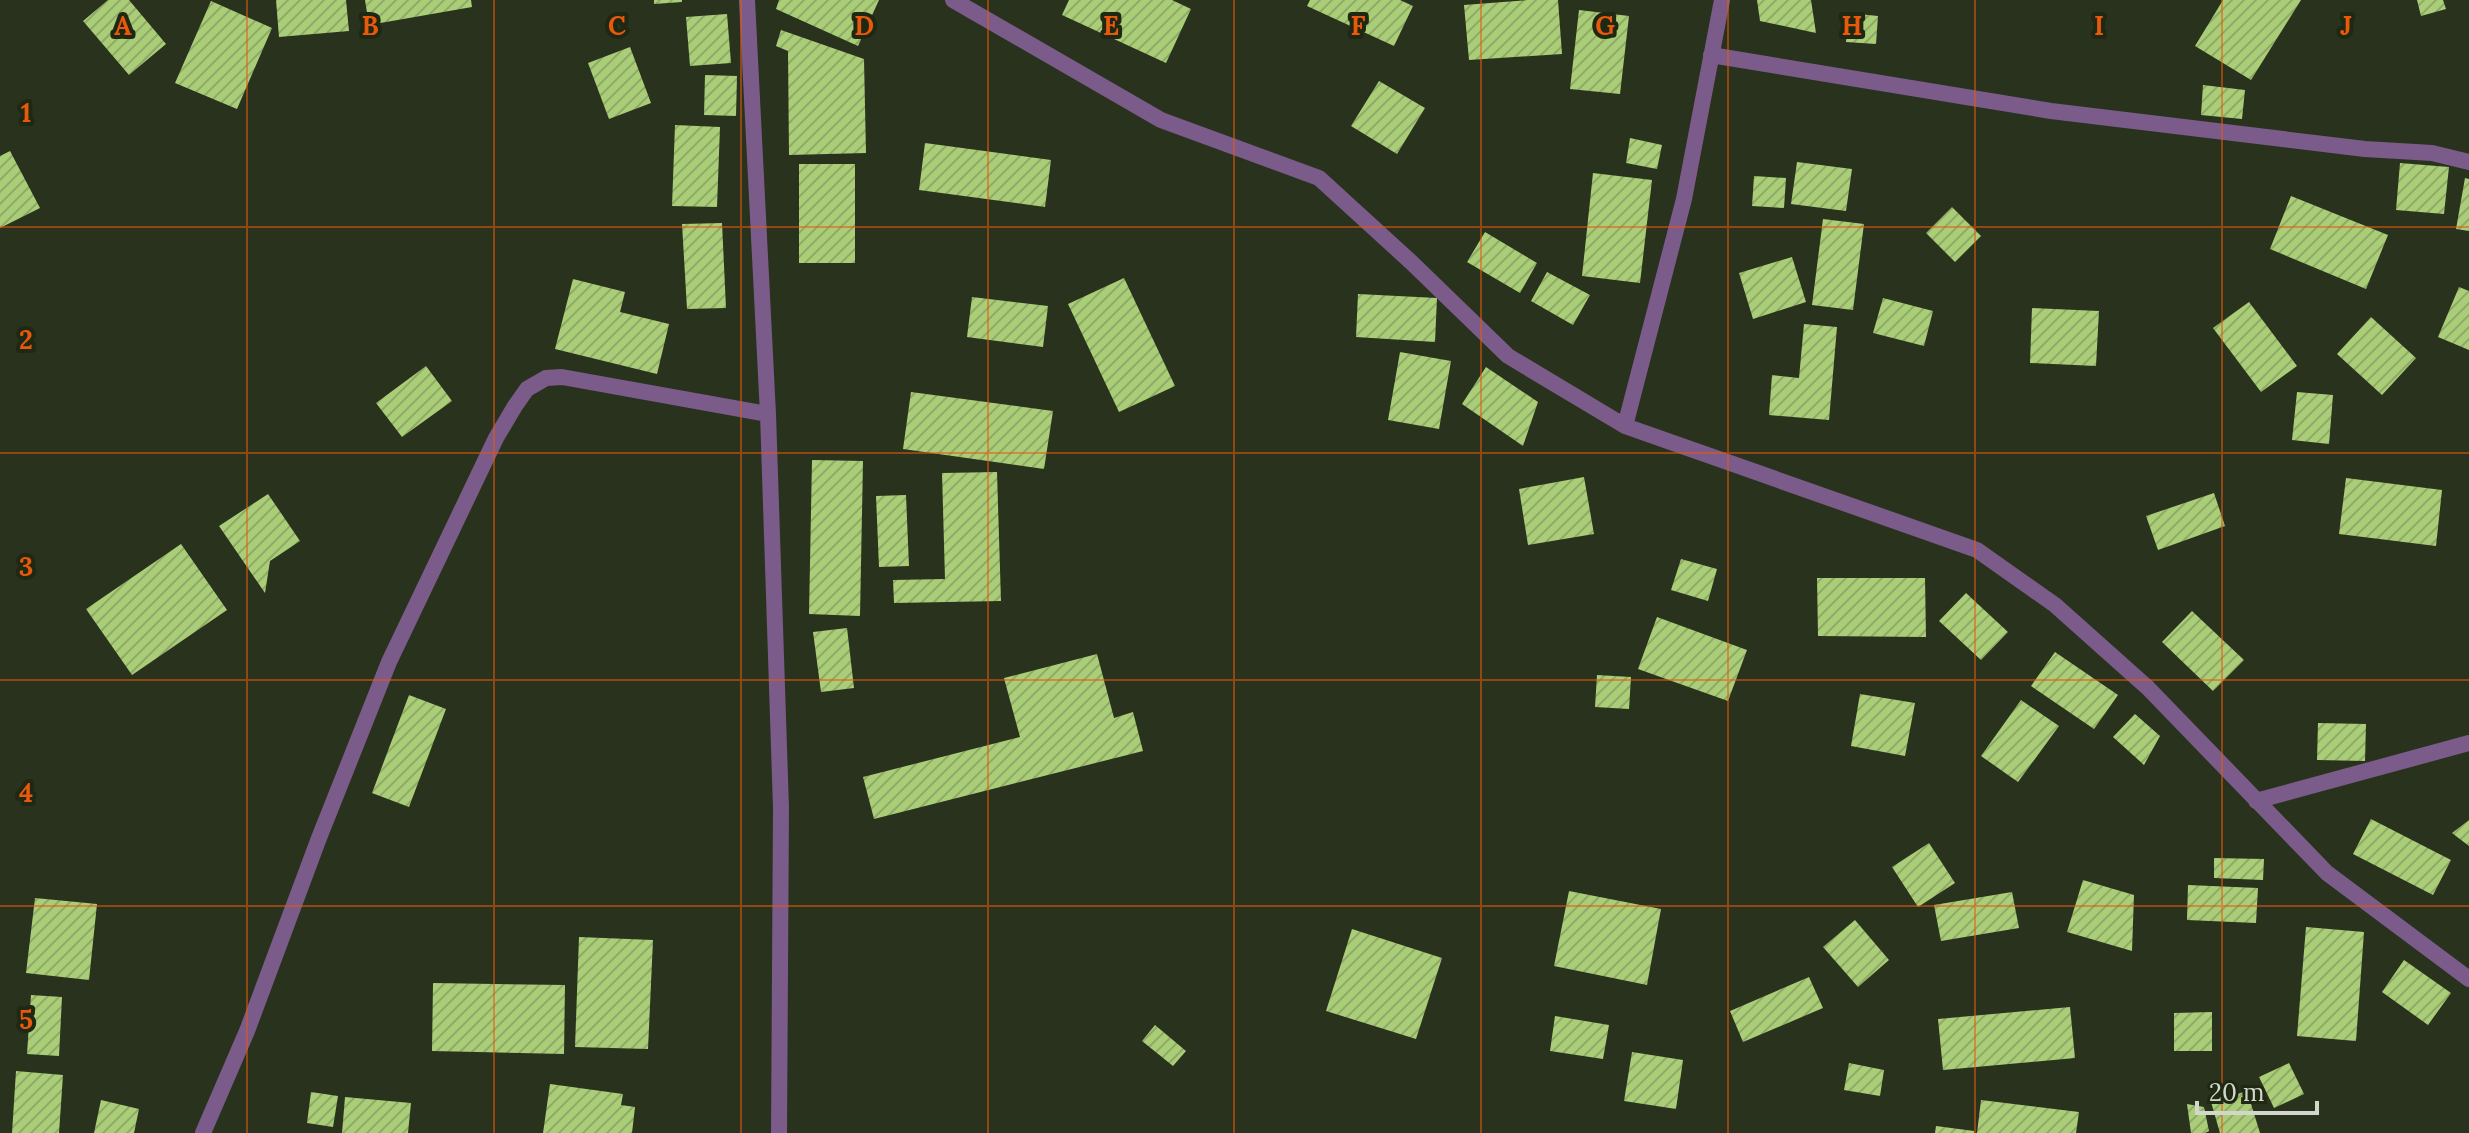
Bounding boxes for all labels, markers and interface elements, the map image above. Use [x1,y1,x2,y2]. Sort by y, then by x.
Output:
text: A [114,9,132,42]
text: B [361,9,379,42]
text: C [608,9,626,42]
text: D [854,9,874,42]
text: E [1103,9,1119,42]
text: F [1351,9,1366,42]
text: G [1595,9,1615,42]
text: H [1842,9,1862,42]
text: I [2094,9,2104,42]
text: J [2340,9,2352,42]
text: 1 [21,96,31,129]
text: 2 [19,323,33,356]
text: 3 [19,550,33,583]
text: 4 [19,776,33,809]
text: 5 [19,1003,33,1036]
scale bar [2197,1065,2317,1115]
text: 20 m [2209,1077,2265,1108]

